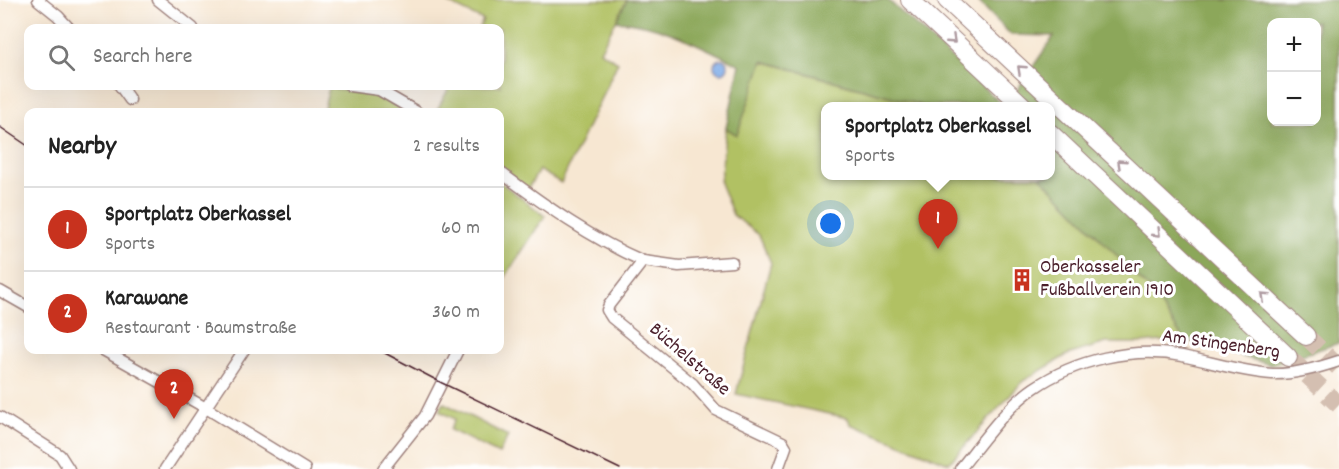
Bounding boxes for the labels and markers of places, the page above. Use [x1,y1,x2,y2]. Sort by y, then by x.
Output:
pin: 1 [918,200,958,249]
place label: Oberkasseler Fußballverein 1910 [1040,254,1174,305]
building icon: Oberkasseler Fußballverein 1910 [1009,267,1035,293]
pin: 2 [154,370,194,419]

